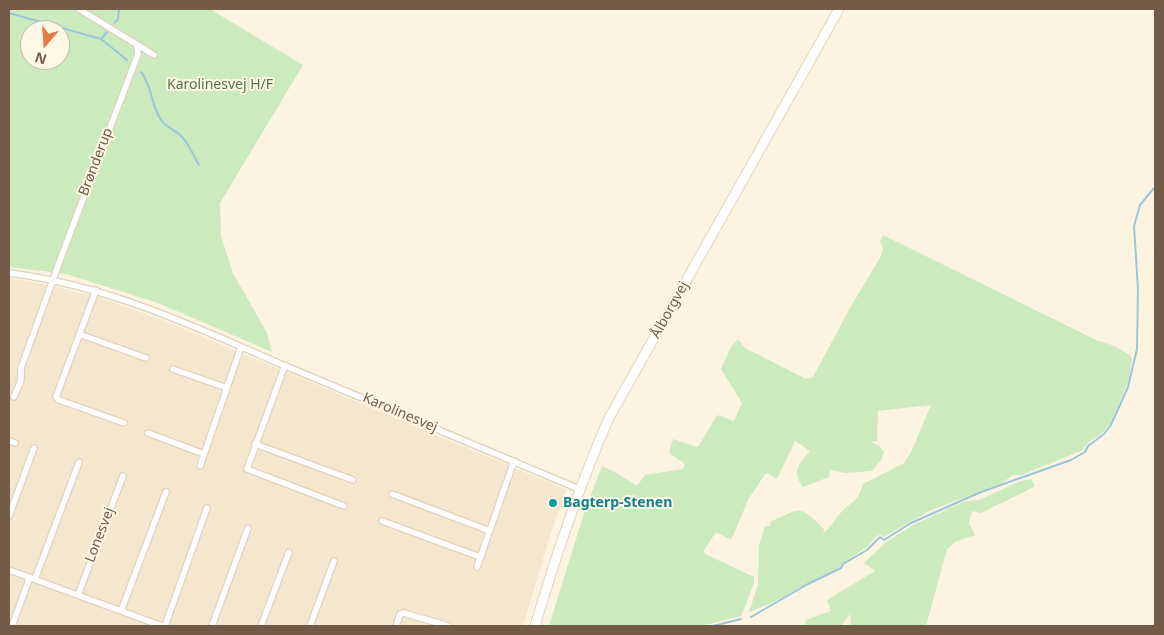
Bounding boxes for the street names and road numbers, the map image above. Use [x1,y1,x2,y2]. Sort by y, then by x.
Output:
street label: Brønderup [75,126,117,198]
street label: Ålborgvej [648,279,692,341]
street label: Karolinesvej [360,390,440,436]
street label: Lonesvej [82,505,118,565]

